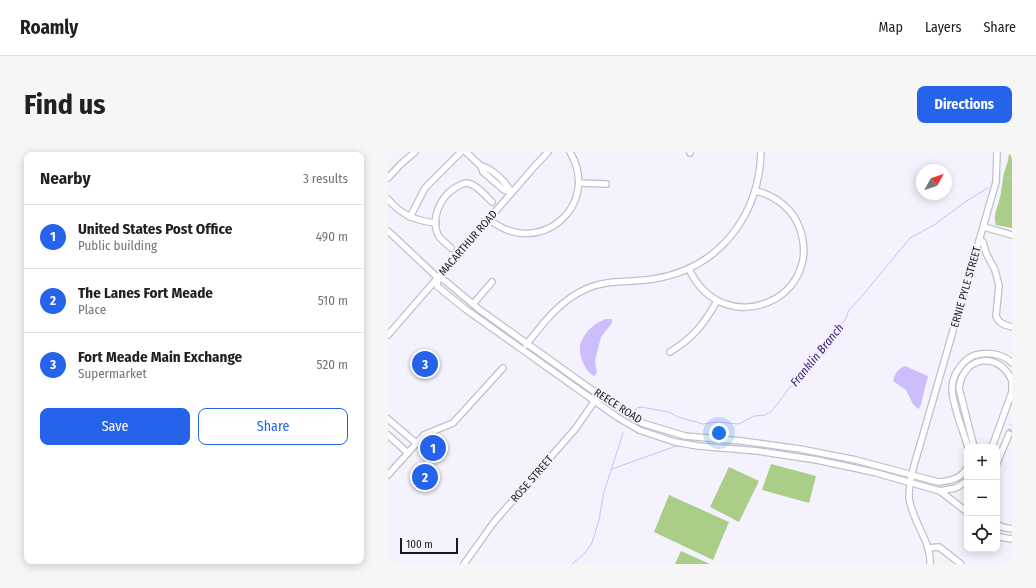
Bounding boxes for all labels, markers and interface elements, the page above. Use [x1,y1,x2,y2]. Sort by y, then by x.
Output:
text: Roamly [20,16,78,39]
text: Map [879,19,903,36]
text: Layers [925,19,961,36]
text: Share [983,19,1016,36]
button: Directions [917,86,1012,123]
text: Find us [24,88,106,121]
north arrow [916,164,952,200]
text: Nearby [40,168,91,189]
text: 3 results [303,171,348,186]
street label: MACARTHUR ROAD [436,208,500,278]
text: United States Post Office [78,220,232,238]
text: 1 [50,229,56,244]
text: 490 m [316,229,348,244]
text: Public building [78,238,157,253]
street label: ERNIE PYLE STREET [948,244,984,329]
text: The Lanes Fort Meade [78,284,213,302]
text: 2 [50,293,56,308]
text: 510 m [318,293,348,308]
text: Place [78,302,106,317]
water label: Franklin Branch [787,321,847,389]
text: Fort Meade Main Exchange [78,348,242,366]
pin: 3 [412,349,438,379]
text: 3 [50,357,56,372]
text: 520 m [317,357,348,372]
text: Supermarket [78,366,147,381]
street label: REECE ROAD [592,386,644,426]
button: Save [40,408,190,445]
button: Share [198,408,348,445]
your location [709,423,729,443]
pin: 1 [420,433,446,463]
map controls [964,444,1000,552]
button: + [964,444,1000,480]
street label: ROSE STREET [508,452,556,505]
pin: 2 [412,462,438,492]
button: − [964,480,1000,516]
button: locate [964,516,1000,552]
scale bar [400,536,458,555]
text: 100 m [406,538,433,551]

